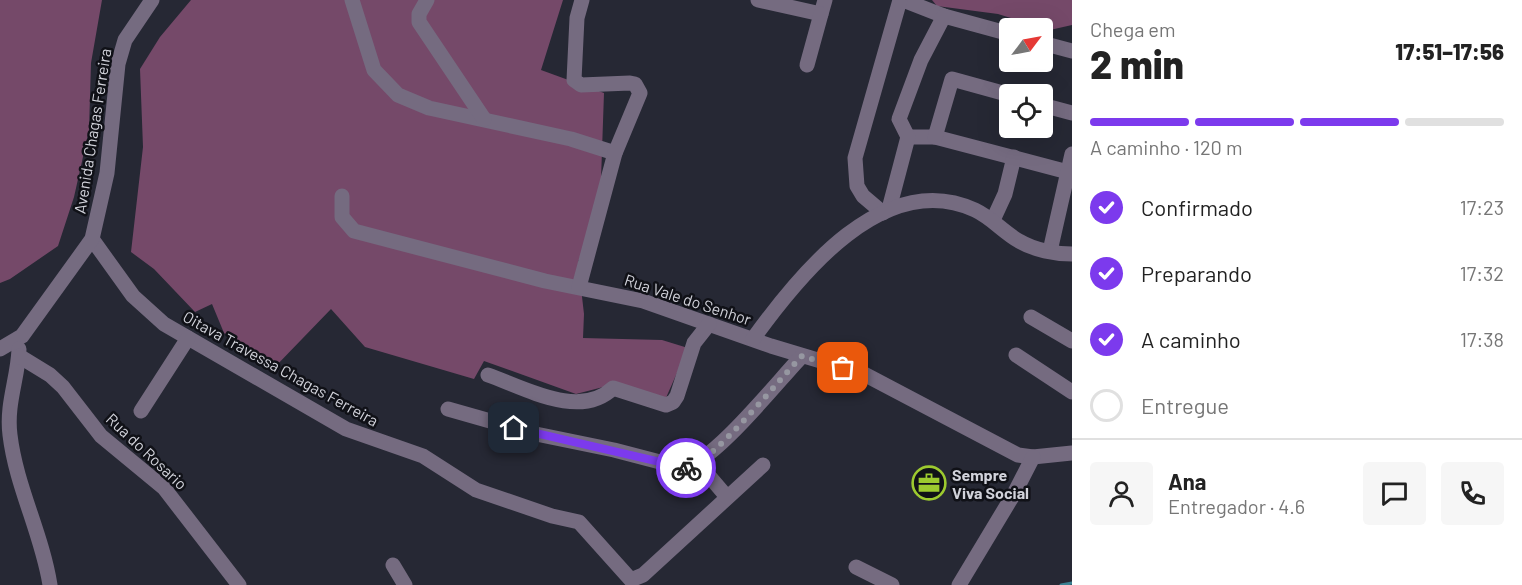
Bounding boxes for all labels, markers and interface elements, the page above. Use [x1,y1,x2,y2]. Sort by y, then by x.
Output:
text: Chega em [1090,17,1176,41]
north arrow [999,18,1053,72]
map controls [999,18,1053,138]
text: 17:51–17:56 [1395,38,1504,64]
text: 2 min [1090,40,1184,87]
street label: Avenida Chagas Ferreira [70,47,114,215]
button: locate [999,84,1053,138]
text: A caminho · 120 m [1090,135,1242,159]
icon: check [1090,191,1123,224]
text: Confirmado [1141,194,1253,220]
text: 17:23 [1460,195,1504,219]
icon: check [1090,257,1123,290]
text: Preparando [1141,260,1252,286]
text: 17:32 [1460,261,1504,285]
street label: Rua Vale do Senhor [622,270,754,329]
street label: Oitava Travessa Chagas Ferreira [180,306,382,430]
icon: check [1090,323,1123,356]
text: A caminho [1141,326,1241,352]
text: 17:38 [1460,327,1504,351]
pin [817,342,868,393]
icon: bag [826,351,859,384]
text: Entregue [1141,392,1229,418]
pin [488,402,539,453]
street label: Rua do Rosario [103,409,191,493]
icon: home [497,411,530,444]
courier [656,438,716,498]
icon: bike [670,452,703,485]
button: person [1090,462,1153,525]
button: chat [1363,462,1426,525]
button: phone [1441,462,1504,525]
office icon: Sempre Viva Social [911,465,947,501]
place label: Sempre Viva Social [952,465,1029,502]
text: Ana [1168,468,1206,494]
text: Entregador · 4.6 [1168,494,1305,518]

